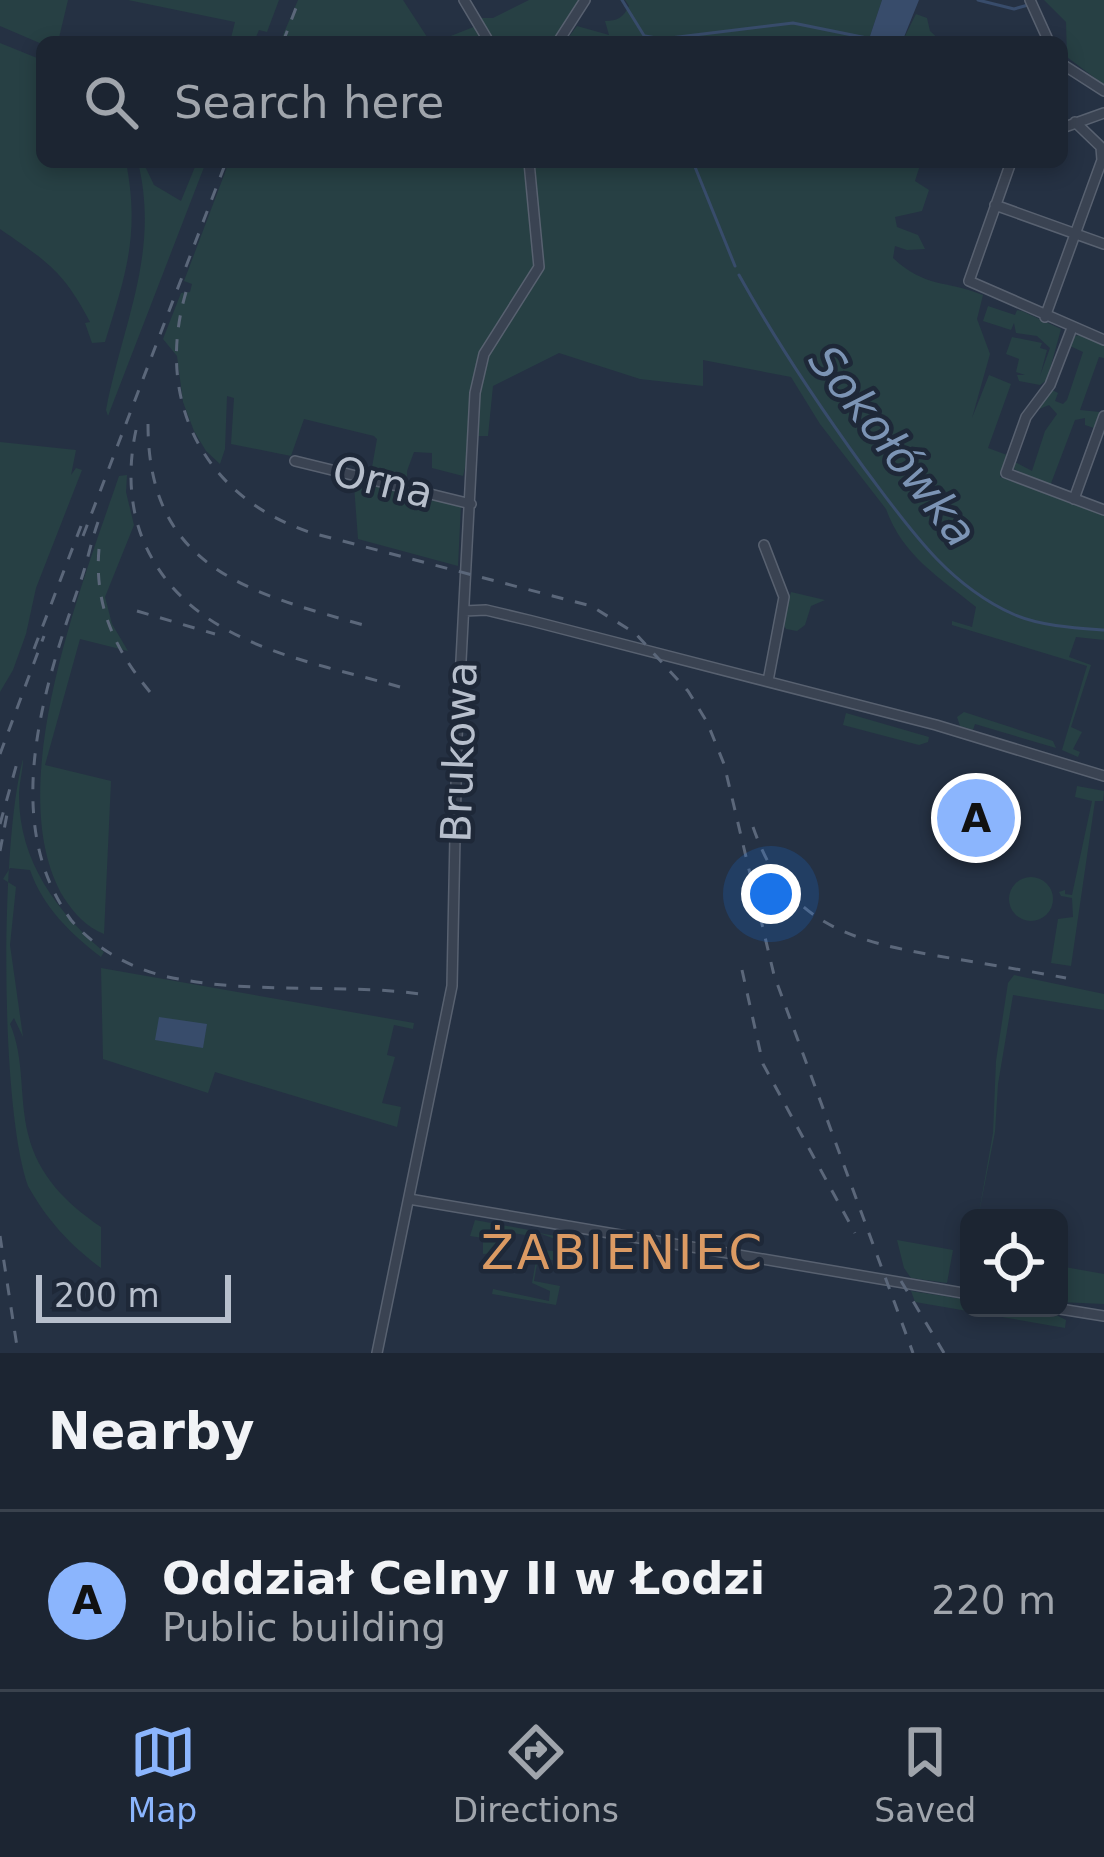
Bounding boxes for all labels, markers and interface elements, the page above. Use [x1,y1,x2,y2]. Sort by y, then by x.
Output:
search box [36,36,1068,168]
icon: search [78,69,144,135]
text: Search here [174,76,444,129]
water label: Sokołówka [798,335,988,557]
street label: Orna [328,446,438,518]
street label: Brukowa [431,661,487,843]
pin: A [937,773,1015,863]
your location [741,864,801,924]
map controls [960,1209,1068,1317]
button: locate [960,1209,1068,1317]
district label: ŻABIENIEC [481,1224,765,1280]
scale bar [36,1269,231,1322]
text: 200 m [54,1276,160,1315]
text: Nearby [48,1402,255,1461]
text: Oddział Celny II w Łodzi [162,1552,765,1605]
text: A [72,1578,102,1623]
text: 220 m [931,1578,1056,1623]
text: Public building [162,1605,446,1650]
tab: Map [128,1719,197,1830]
tab: Directions [453,1719,619,1830]
tab: Saved [874,1719,976,1830]

